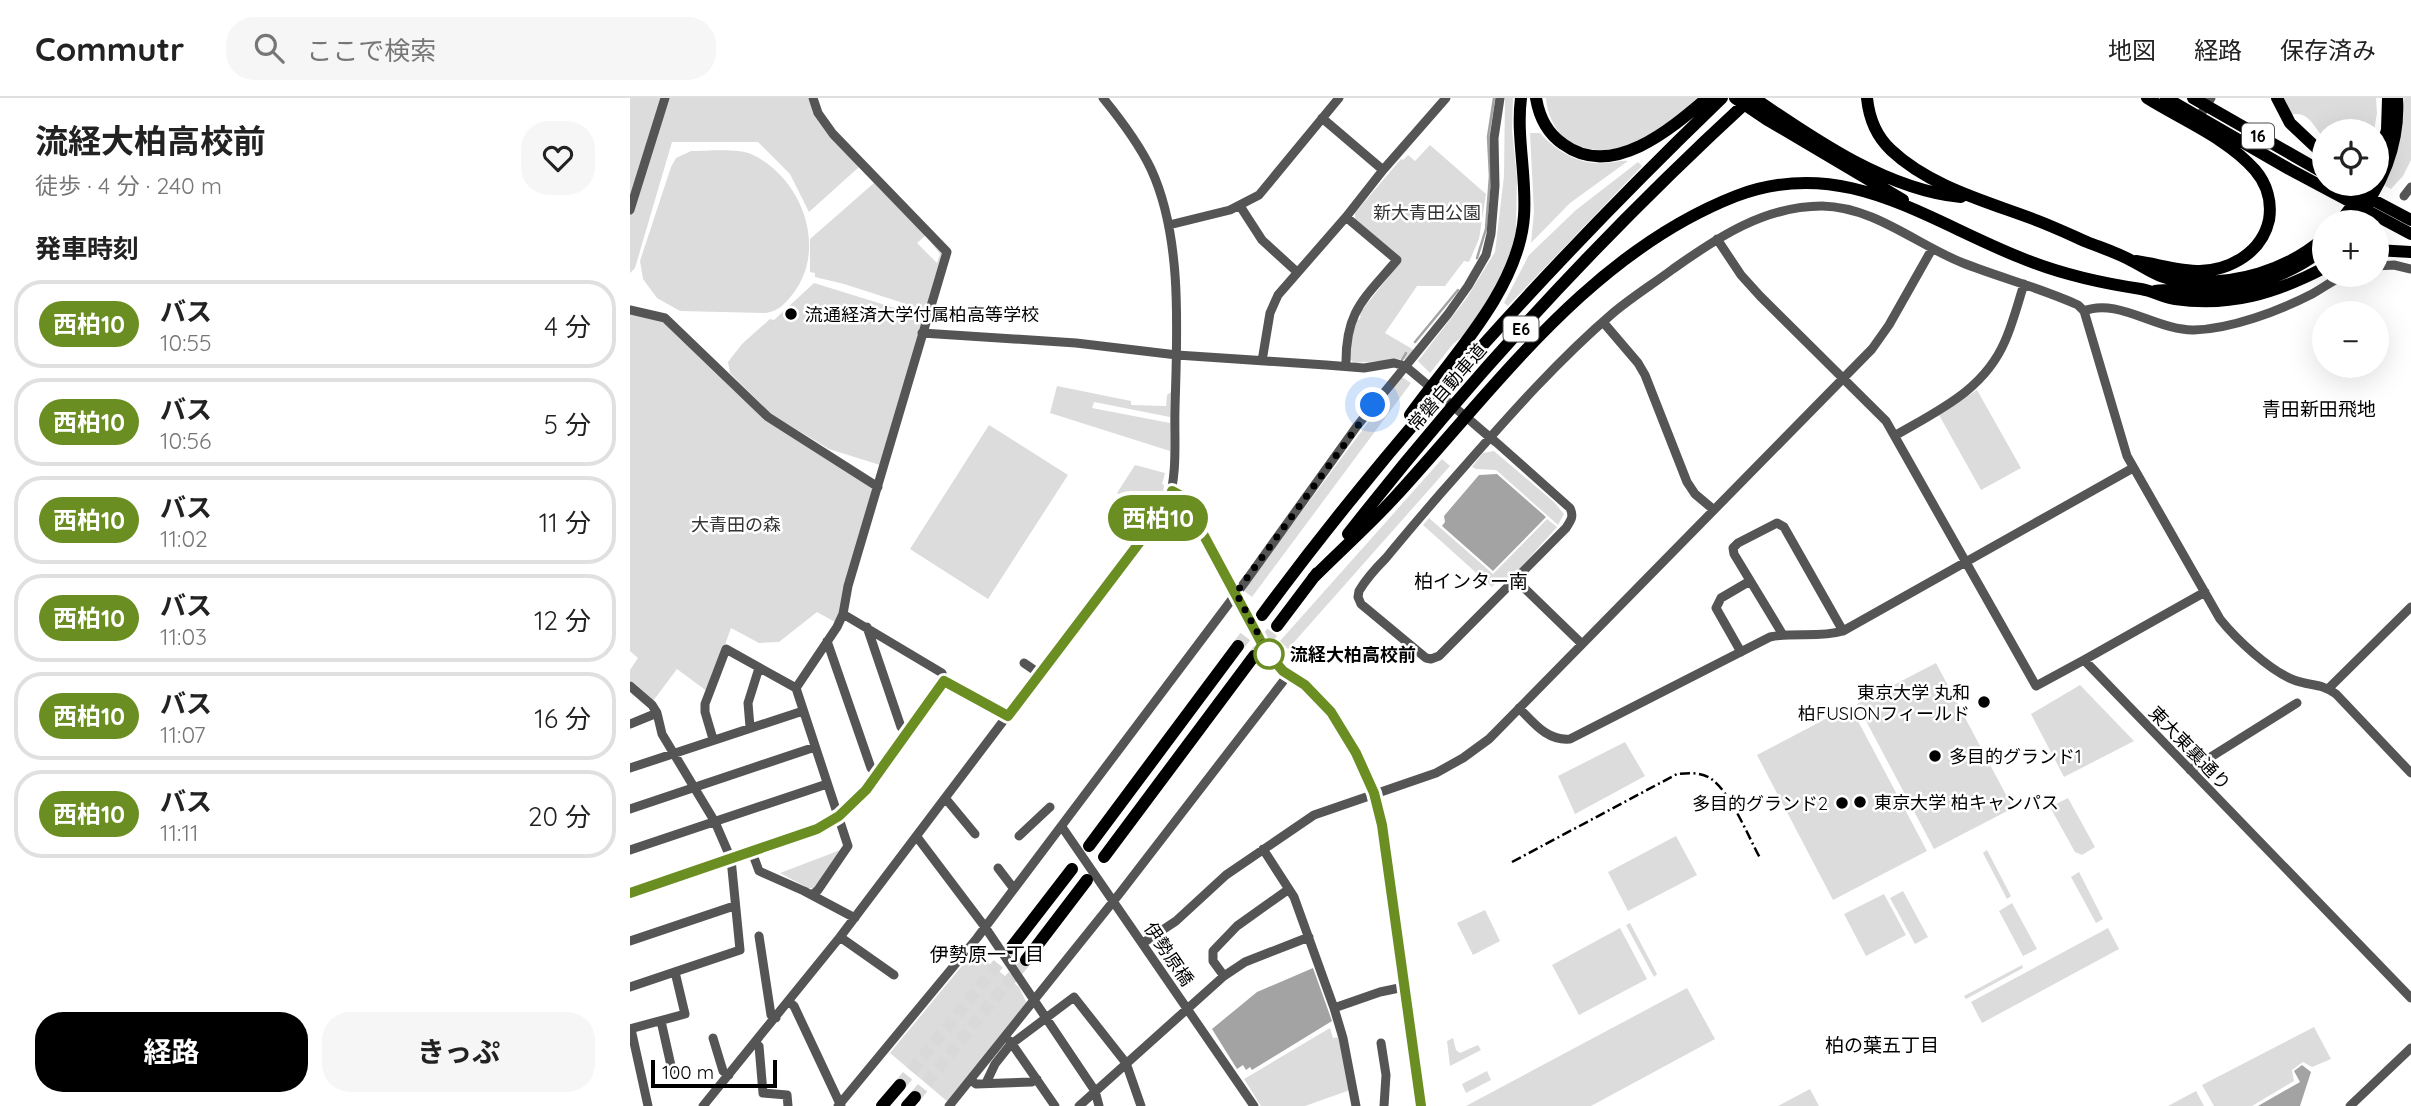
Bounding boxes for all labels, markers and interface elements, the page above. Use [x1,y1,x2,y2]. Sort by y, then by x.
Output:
search box [226,17,716,80]
text: Commutr [35,28,184,69]
icon: search [250,29,288,67]
text: ここで検索 [306,34,436,67]
text: 地図 [2108,35,2156,65]
text: 経路 [2194,35,2242,65]
text: 保存済み [2280,35,2376,65]
map controls [2312,119,2389,378]
button: locate [2312,119,2389,196]
text: 流経大柏高校前 [35,120,266,161]
button: heart [521,121,595,195]
road number: 16 [2242,124,2274,148]
text: 徒歩 · 4 分 · 240 m [35,171,222,200]
park label: 新大青田公園 [1373,201,1481,224]
button: + [2312,210,2389,287]
text: 発車時刻 [35,232,139,265]
text: バス [160,295,212,328]
button: − [2312,301,2389,378]
place label: 流通経済大学付属柏高等学校 [805,303,1039,326]
marker: 流通経済大学付属柏高等学校 [783,306,799,322]
text: 西柏10 [53,309,125,339]
text: 4 分 [544,310,591,343]
road number: E6 [1504,316,1538,342]
text: 10:55 [160,328,212,357]
street label: 常磐自動車道 [1403,339,1491,435]
your location [1355,387,1390,422]
text: バス [160,393,212,426]
district label: 青田新田飛地 [2262,397,2376,421]
text: 西柏10 [53,407,125,437]
text: 5 分 [544,408,591,441]
text: 10:56 [160,426,211,455]
text: バス [160,491,212,524]
line badge: 西柏10 [1109,495,1207,541]
text: 西柏10 [1122,503,1194,533]
text: 西柏10 [53,505,125,535]
text: 11 分 [539,506,591,539]
park label: 大青田の森 [691,513,781,536]
text: 11:02 [160,524,208,553]
district label: 柏インター南 [1414,569,1528,593]
text: バス [160,589,212,622]
text: 西柏10 [53,603,125,633]
text: 12 分 [534,604,591,637]
text: 11:03 [160,622,207,651]
marker: 流経大柏高校前 [1254,639,1284,669]
place label: 流経大柏高校前 [1290,643,1416,666]
place label: 東京大学 丸和 柏FUSIONフィールド [1798,681,1970,725]
text: バス [160,687,212,720]
marker: 東京大学 丸和 柏FUSIONフィールド [1976,694,1992,710]
text: 西柏10 [53,701,125,731]
street label: 東大東裏通り [2144,701,2236,795]
text: 16 分 [534,702,591,735]
text: 11:07 [160,720,206,749]
place label: 多目的グランド1 [1949,745,2082,768]
marker: 多目的グランド1 [1927,748,1943,764]
text: バス [160,785,212,818]
place label: 東京大学 柏キャンパス [1874,791,2059,814]
place label: 多目的グランド2 [1692,792,1828,815]
marker: 東京大学 柏キャンパス [1852,794,1868,810]
marker: 多目的グランド2 [1834,795,1850,811]
text: 西柏10 [53,799,125,829]
text: 20 分 [528,800,591,833]
text: 11:11 [160,818,198,847]
street label: 伊勢原橋 [1139,918,1199,990]
district label: 伊勢原一丁目 [930,942,1044,966]
button: 経路 [35,1012,308,1092]
button: きっぷ [322,1012,595,1092]
district label: 柏の葉五丁目 [1825,1033,1939,1057]
scale bar [651,1057,777,1089]
text: 100 m [662,1060,714,1084]

